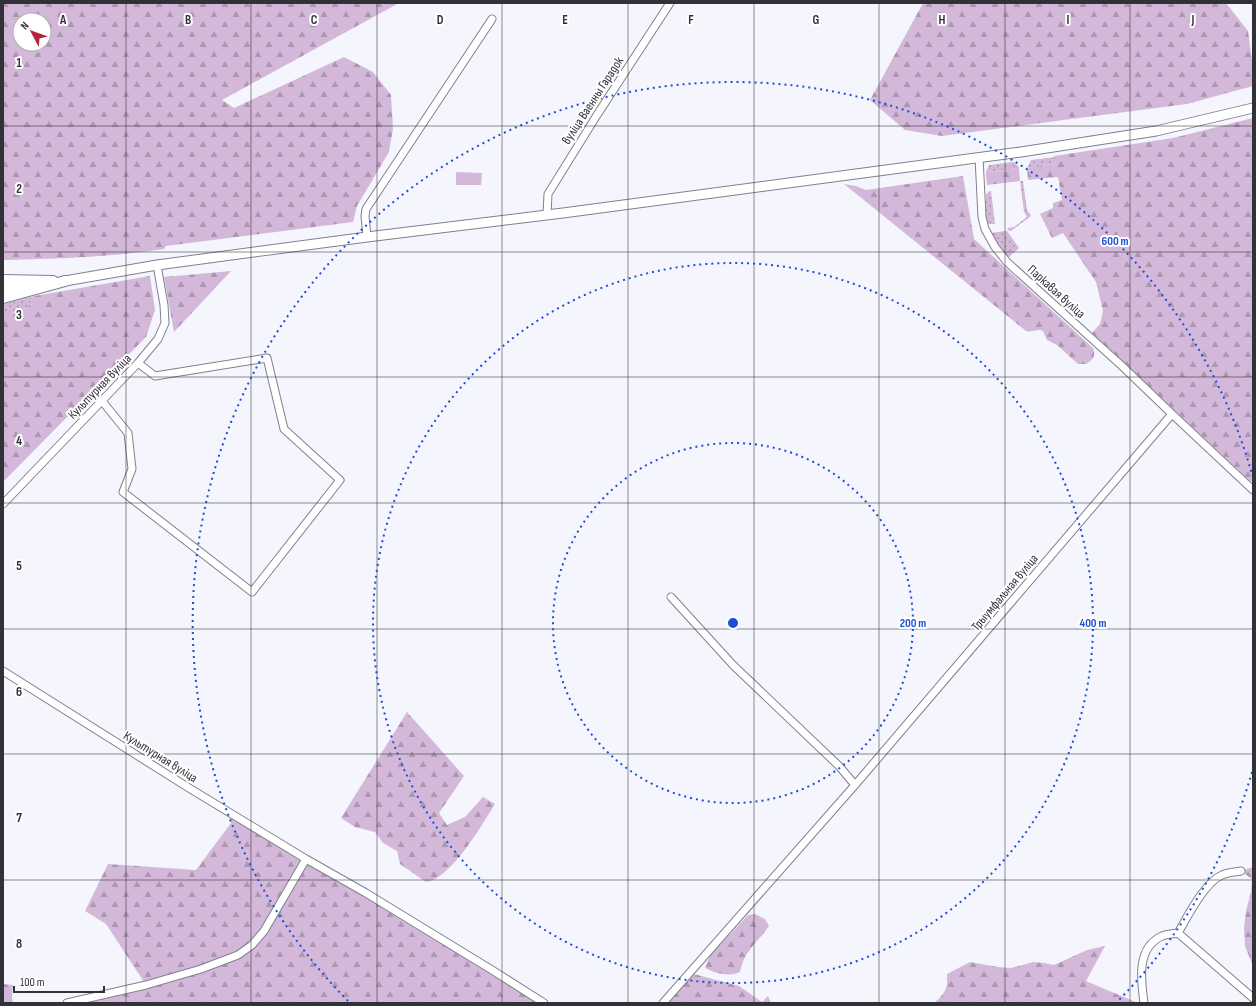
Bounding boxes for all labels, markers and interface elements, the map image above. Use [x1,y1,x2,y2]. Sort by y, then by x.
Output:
north arrow [12,12,52,52]
text: A [59,12,67,28]
text: B [185,12,191,28]
text: C [311,12,318,28]
text: D [437,12,444,28]
text: E [562,12,568,28]
text: F [688,12,694,28]
text: G [813,12,820,28]
text: H [939,12,946,28]
text: I [1067,12,1070,28]
text: J [1191,12,1195,28]
text: N [18,19,32,32]
street label: вуліца Ваенны Гарадок [559,54,627,147]
text: 1 [16,55,22,71]
text: 2 [16,181,22,197]
text: 600 m [1102,234,1128,249]
street label: Паркавая вуліца [1024,262,1089,322]
text: 3 [16,307,22,323]
street label: Культурная вуліца [65,351,135,423]
text: 4 [16,433,22,449]
street label: Трыумфальная вуліца [968,551,1042,634]
text: 5 [16,558,22,574]
centre of rings [726,616,740,630]
text: 200 m [900,616,926,631]
text: 400 m [1080,616,1106,631]
text: 6 [16,684,22,700]
street label: Культурная вуліца [120,728,200,786]
text: 7 [16,810,22,826]
text: 8 [16,936,22,952]
scale bar [14,968,104,994]
text: 100 m [20,975,45,990]

